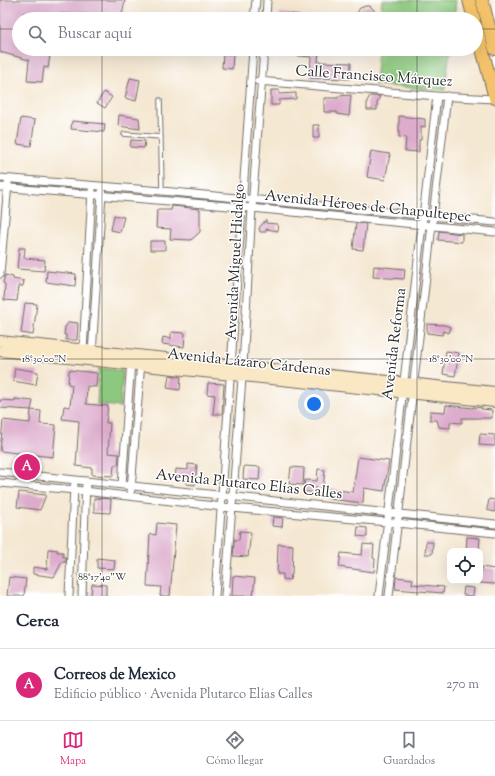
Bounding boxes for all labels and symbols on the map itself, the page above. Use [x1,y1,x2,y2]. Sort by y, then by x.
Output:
street label: Calle Francisco Márquez [295,61,454,93]
street label: Avenida Miguel Hidalgo [221,183,251,341]
street label: Avenida Héroes de Chapultepec [264,186,472,228]
street label: Avenida Reforma [378,287,412,401]
street label: Avenida Lázaro Cárdenas [166,344,332,382]
text: 18°30'00"N [22,352,66,367]
text: 18°30'00"N [429,352,473,367]
your location [304,394,324,414]
pin: A [14,452,40,482]
street label: Avenida Plutarco Elías Calles [155,465,343,505]
text: 88°17'40"W [78,570,126,585]

